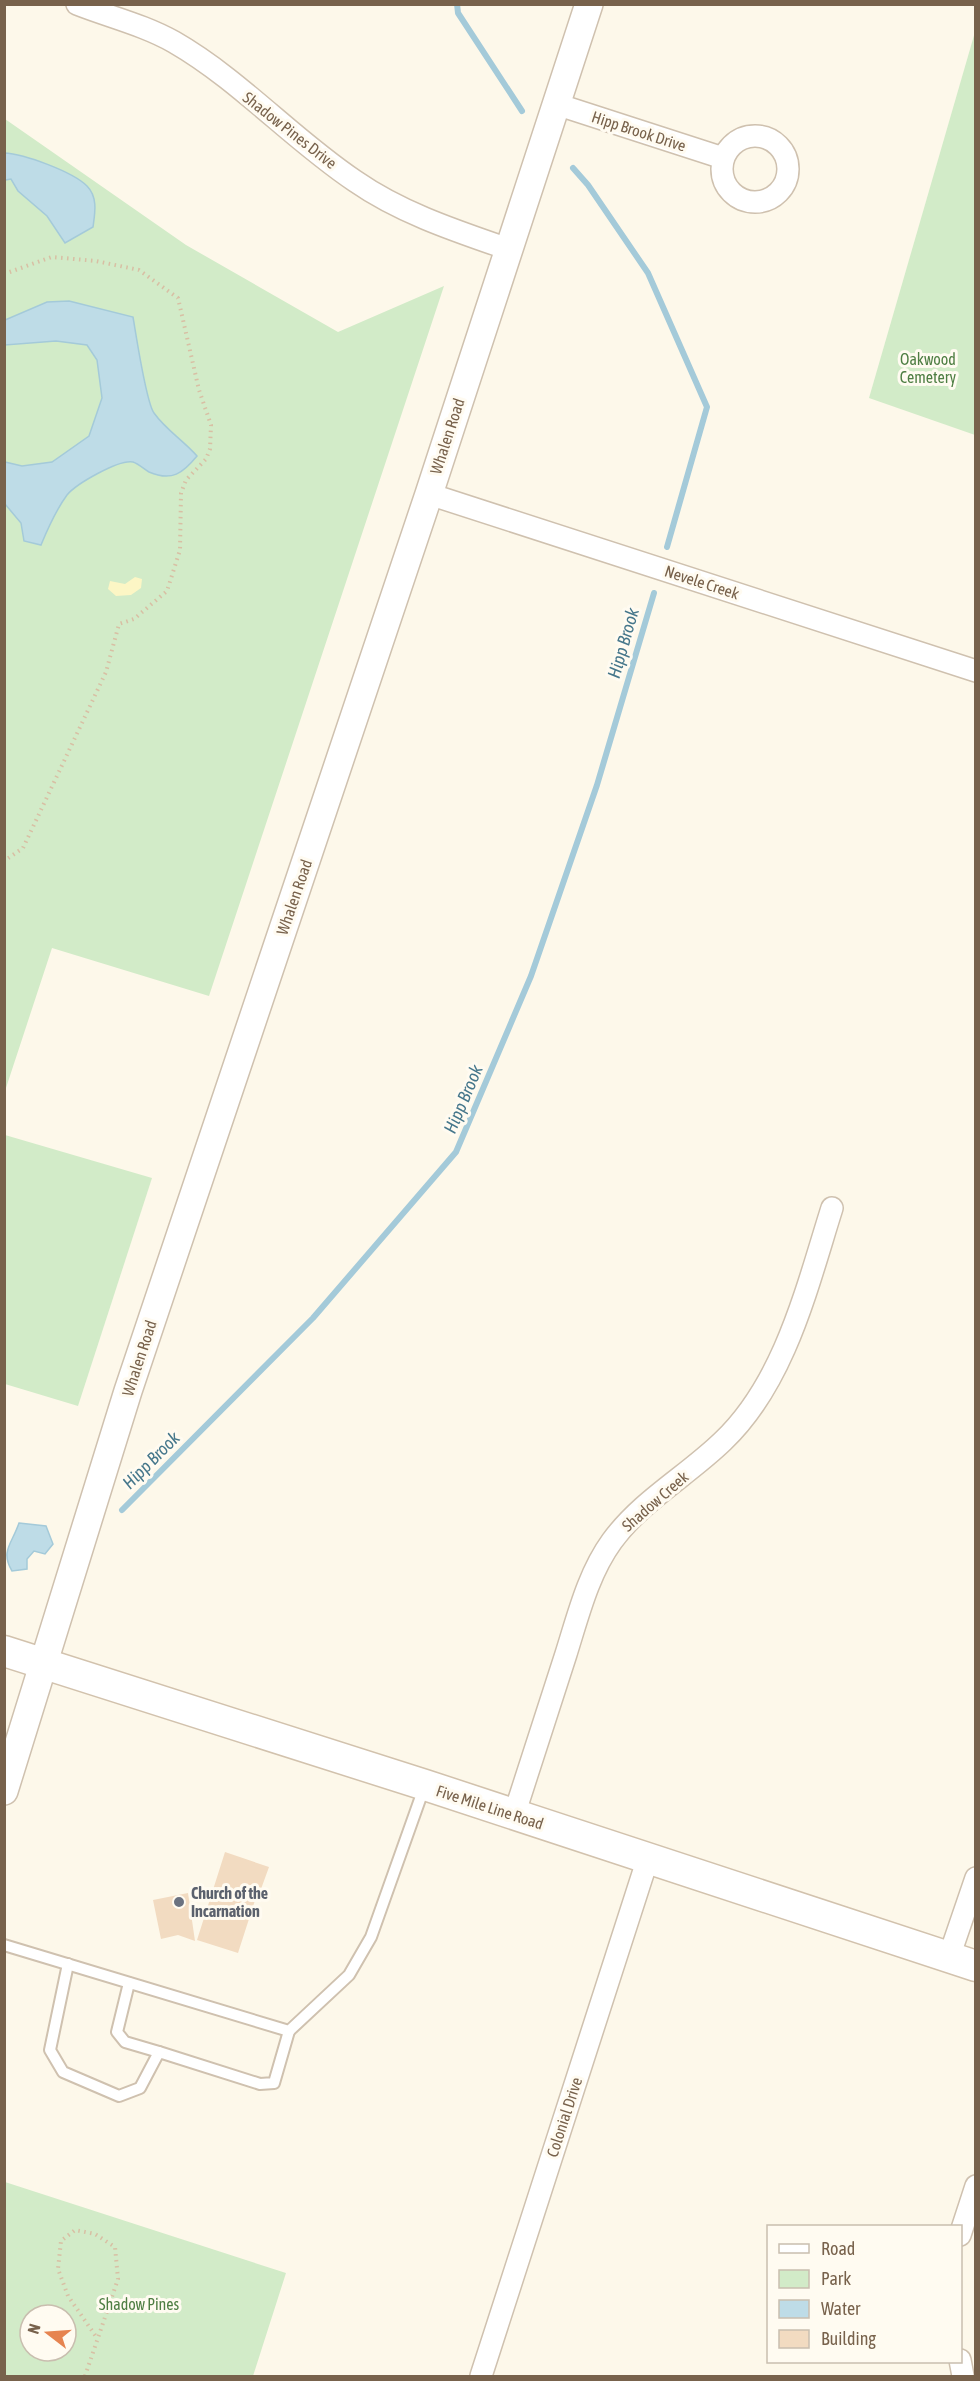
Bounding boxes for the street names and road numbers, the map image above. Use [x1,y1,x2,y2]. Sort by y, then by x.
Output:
street label: Shadow Pines Drive [240,88,340,172]
street label: Hipp Brook Drive [589,107,688,156]
street label: Whalen Road [426,396,468,476]
street label: Nevele Creek [663,562,741,602]
street label: Whalen Road [273,857,315,937]
street label: Whalen Road [118,1318,160,1398]
street label: Shadow Creek [618,1467,692,1535]
street label: Five Mile Line Road [434,1781,546,1833]
street label: Colonial Drive [543,2075,585,2159]

